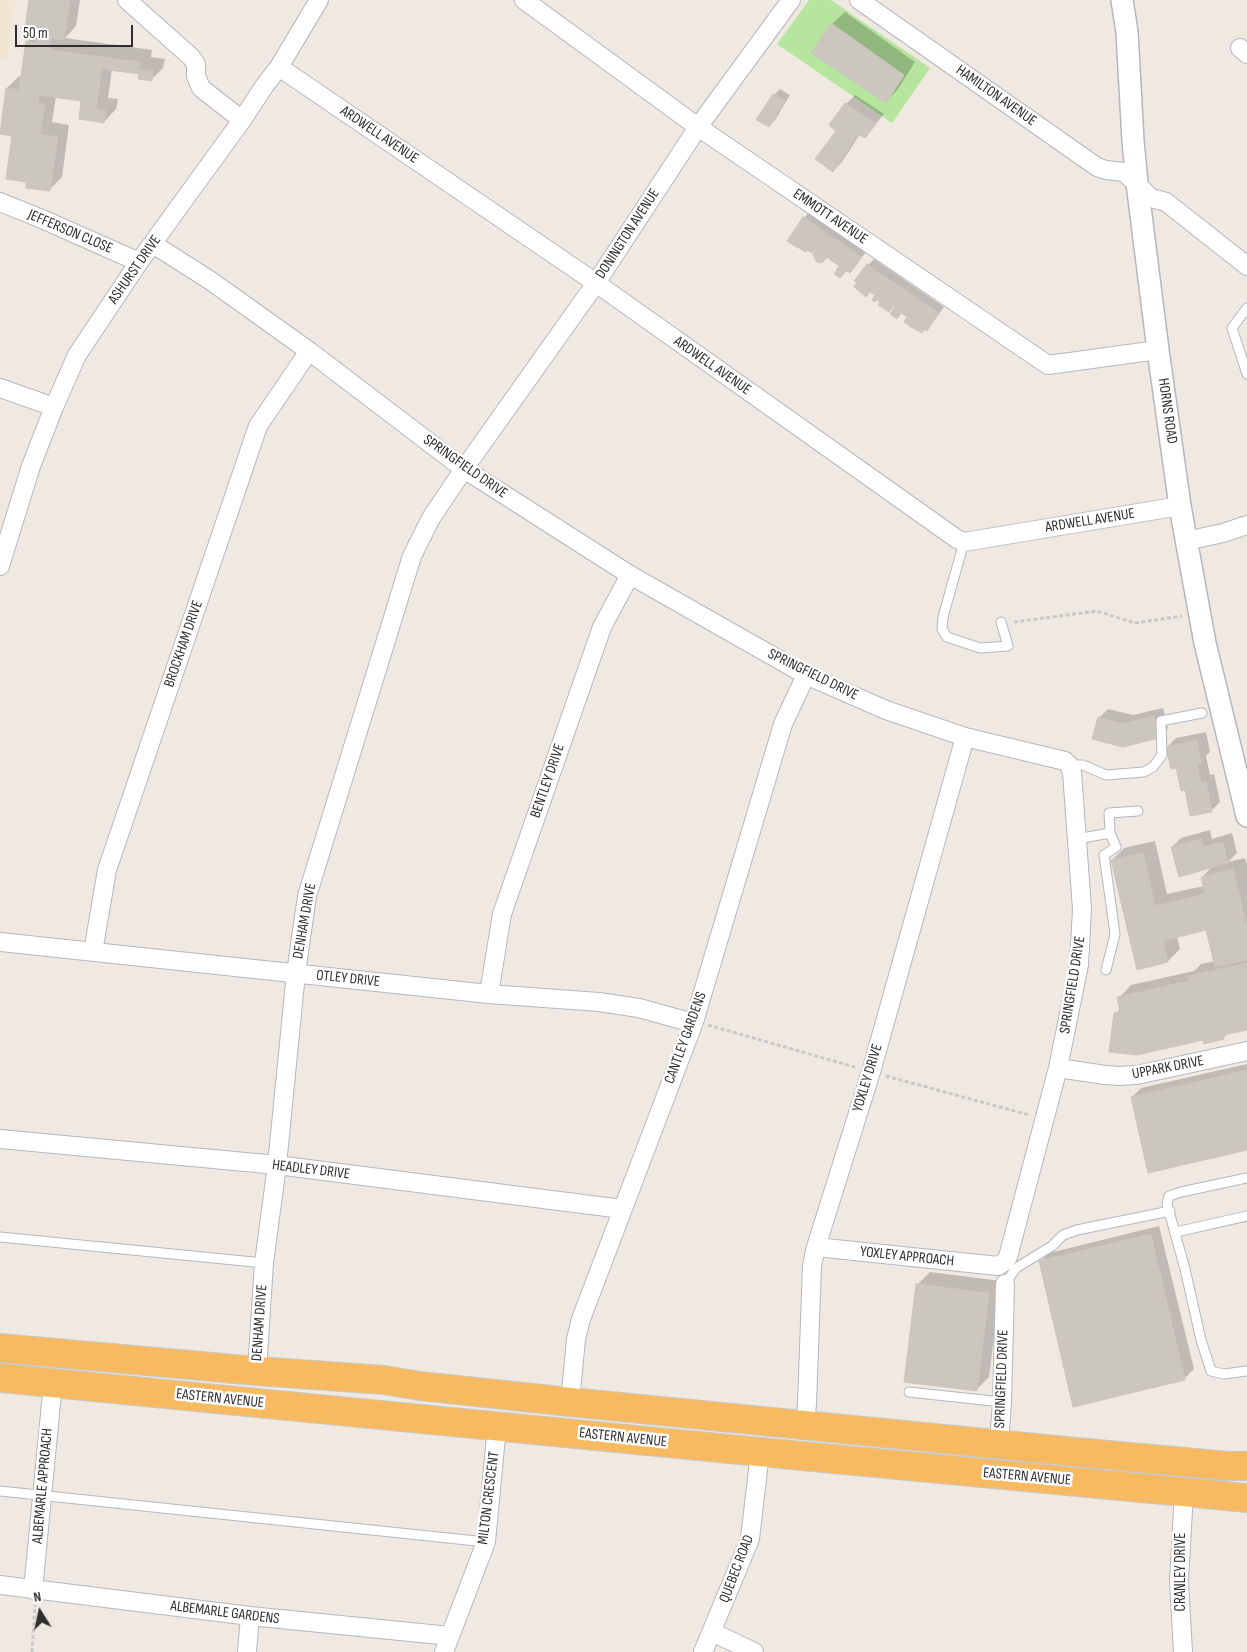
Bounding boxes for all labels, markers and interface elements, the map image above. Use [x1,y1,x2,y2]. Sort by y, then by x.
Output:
scale bar [18,15,135,47]
text: 50 m [23,24,48,43]
street label: HAMILTON AVENUE [952,62,1040,130]
street label: ARDWELL AVENUE [337,102,421,168]
street label: DONINGTON AVENUE [592,186,664,282]
street label: EMMOTT AVENUE [789,186,871,248]
street label: JEFFERSON CLOSE [25,206,115,258]
street label: ASHURST DRIVE [105,232,165,308]
street label: ARDWELL AVENUE [670,333,754,399]
street label: HORNS ROAD [1153,377,1181,445]
street label: SPRINGFIELD DRIVE [419,431,511,503]
street label: ARDWELL AVENUE [1044,505,1136,537]
street label: BROCKHAM DRIVE [161,598,207,690]
street label: SPRINGFIELD DRIVE [765,645,861,705]
street label: BENTLEY DRIVE [527,742,569,820]
street label: DENHAM DRIVE [289,882,321,960]
street label: SPRINGFIELD DRIVE [1056,935,1090,1035]
street label: OTLEY DRIVE [315,967,381,991]
street label: CANTLEY GARDENS [661,990,711,1086]
street label: YOXLEY DRIVE [849,1042,887,1114]
street label: UPPARK DRIVE [1131,1052,1205,1084]
street label: HEADLEY DRIVE [271,1156,351,1184]
street label: YOXLEY APPROACH [859,1243,955,1271]
street label: DENHAM DRIVE [248,1284,272,1362]
street label: SPRINGFIELD DRIVE [991,1329,1013,1429]
street label: EASTERN AVENUE [175,1385,265,1413]
street label: EASTERN AVENUE [578,1424,668,1452]
street label: ALBEMARLE APPROACH [29,1428,57,1544]
street label: MILTON CRESCENT [474,1450,504,1546]
street label: EASTERN AVENUE [982,1464,1072,1490]
street label: QUEBEC ROAD [716,1533,758,1605]
street label: CRANLEY DRIVE [1172,1533,1190,1611]
north arrow [15,1587,65,1637]
text: N [32,1588,42,1606]
street label: ALBEMARLE GARDENS [169,1597,281,1629]

